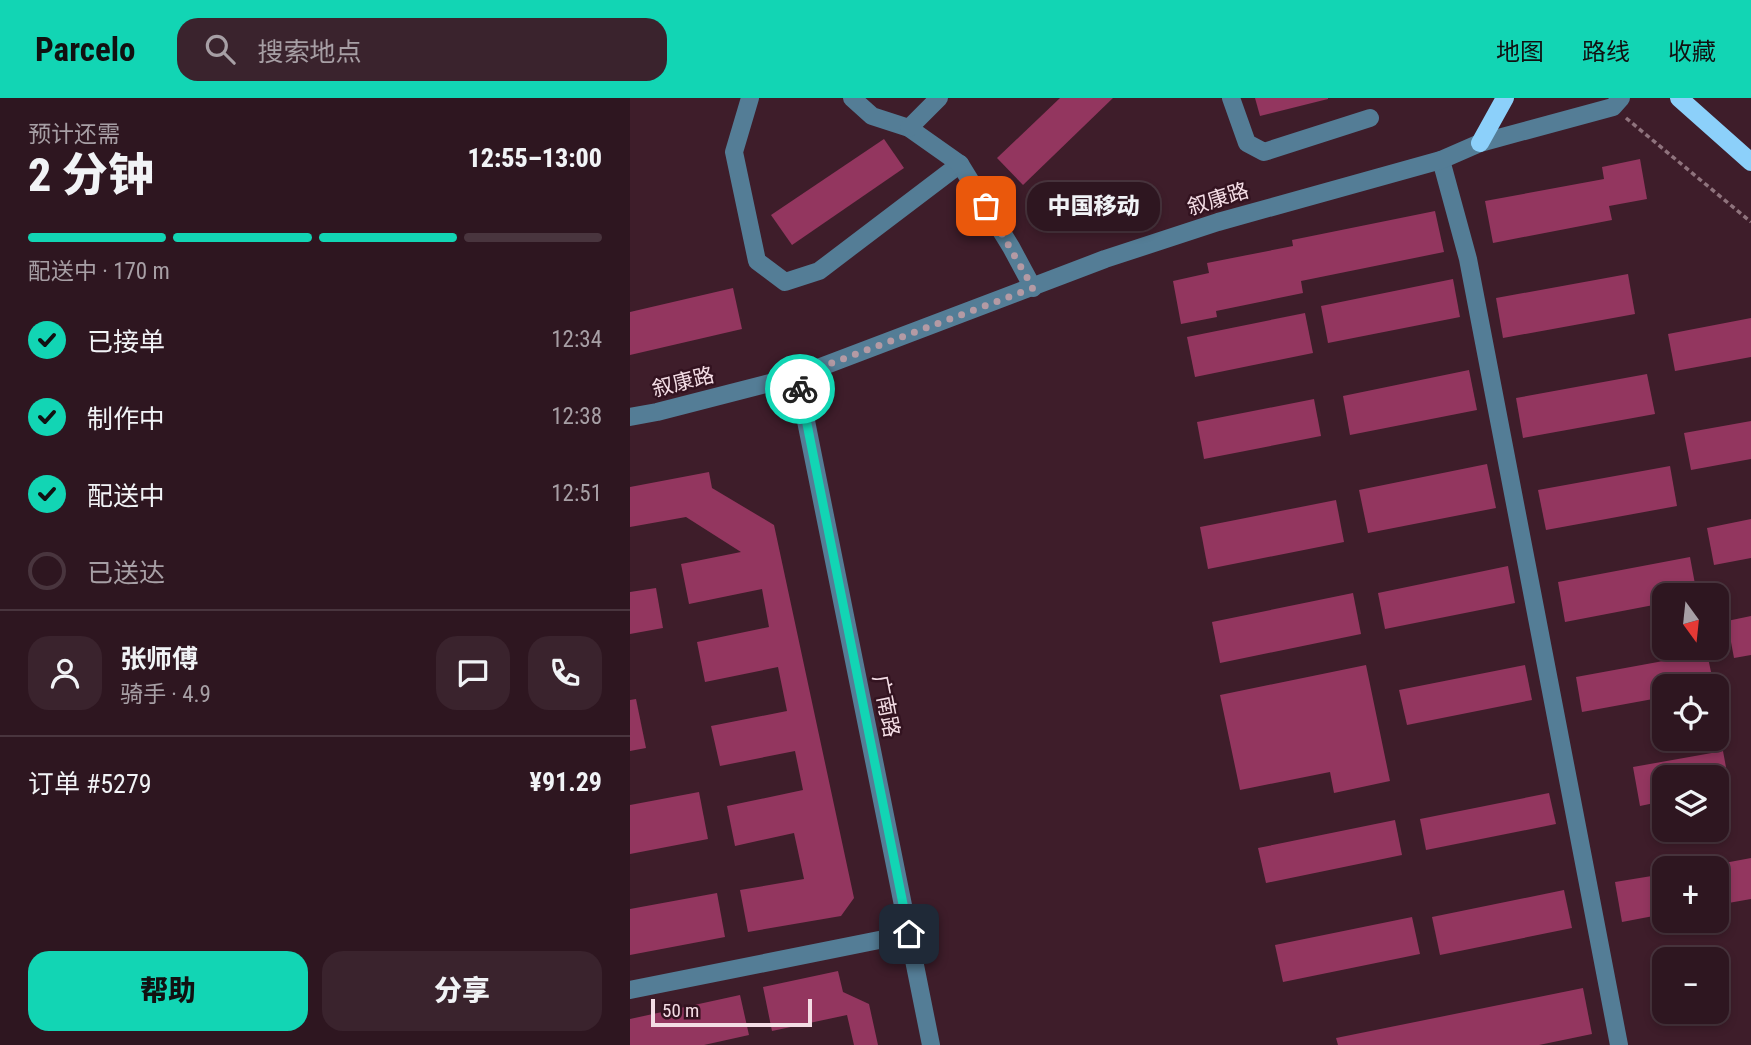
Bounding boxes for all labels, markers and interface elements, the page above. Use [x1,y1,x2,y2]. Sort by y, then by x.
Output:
search box [177,18,667,81]
text: Parcelo [35,30,135,69]
icon: search [201,30,239,68]
text: 搜索地点 [257,37,361,67]
text: 地图 [1496,38,1544,66]
text: 路线 [1582,38,1630,66]
text: 收藏 [1668,38,1716,66]
text: 预计还需 [28,121,120,148]
text: 12:55–13:00 [468,143,602,173]
text: 2 分钟 [28,148,154,202]
pin [956,176,1016,236]
street label: 叙康路 [1184,178,1252,220]
callout: 中国移动 [1028,182,1161,230]
icon: bag [967,187,1005,225]
text: 中国移动 [1048,193,1140,220]
text: 配送中 · 170 m [28,258,170,285]
icon: check [28,321,66,359]
text: 12:34 [551,326,602,353]
text: 已接单 [87,327,165,357]
courier [765,354,835,424]
street label: 叙康路 [650,363,716,401]
icon: bike [781,370,819,408]
icon: check [28,398,66,436]
text: 12:38 [551,403,602,430]
text: 制作中 [87,404,165,434]
icon: check [28,475,66,513]
text: 12:51 [551,480,602,507]
text: 配送中 [87,481,165,511]
text: 已送达 [87,558,165,588]
north arrow [1652,583,1729,660]
map controls [1652,583,1729,1024]
button: person [28,636,102,710]
button: chat [436,636,510,710]
button: phone [528,636,602,710]
text: 张师傅 [120,644,198,674]
street label: 广南路 [868,673,904,739]
button: locate [1652,674,1729,751]
text: 骑手 · 4.9 [120,681,211,708]
button: layers [1652,765,1729,842]
text: ¥91.29 [530,767,602,797]
text: 订单 #5279 [28,769,152,799]
button: + [1652,856,1729,933]
pin [879,904,939,964]
icon: home [890,915,928,953]
button: − [1652,947,1729,1024]
button: 帮助 [28,951,308,1031]
button: 分享 [322,951,602,1031]
scale bar [651,996,812,1028]
text: 50 m [662,999,699,1022]

